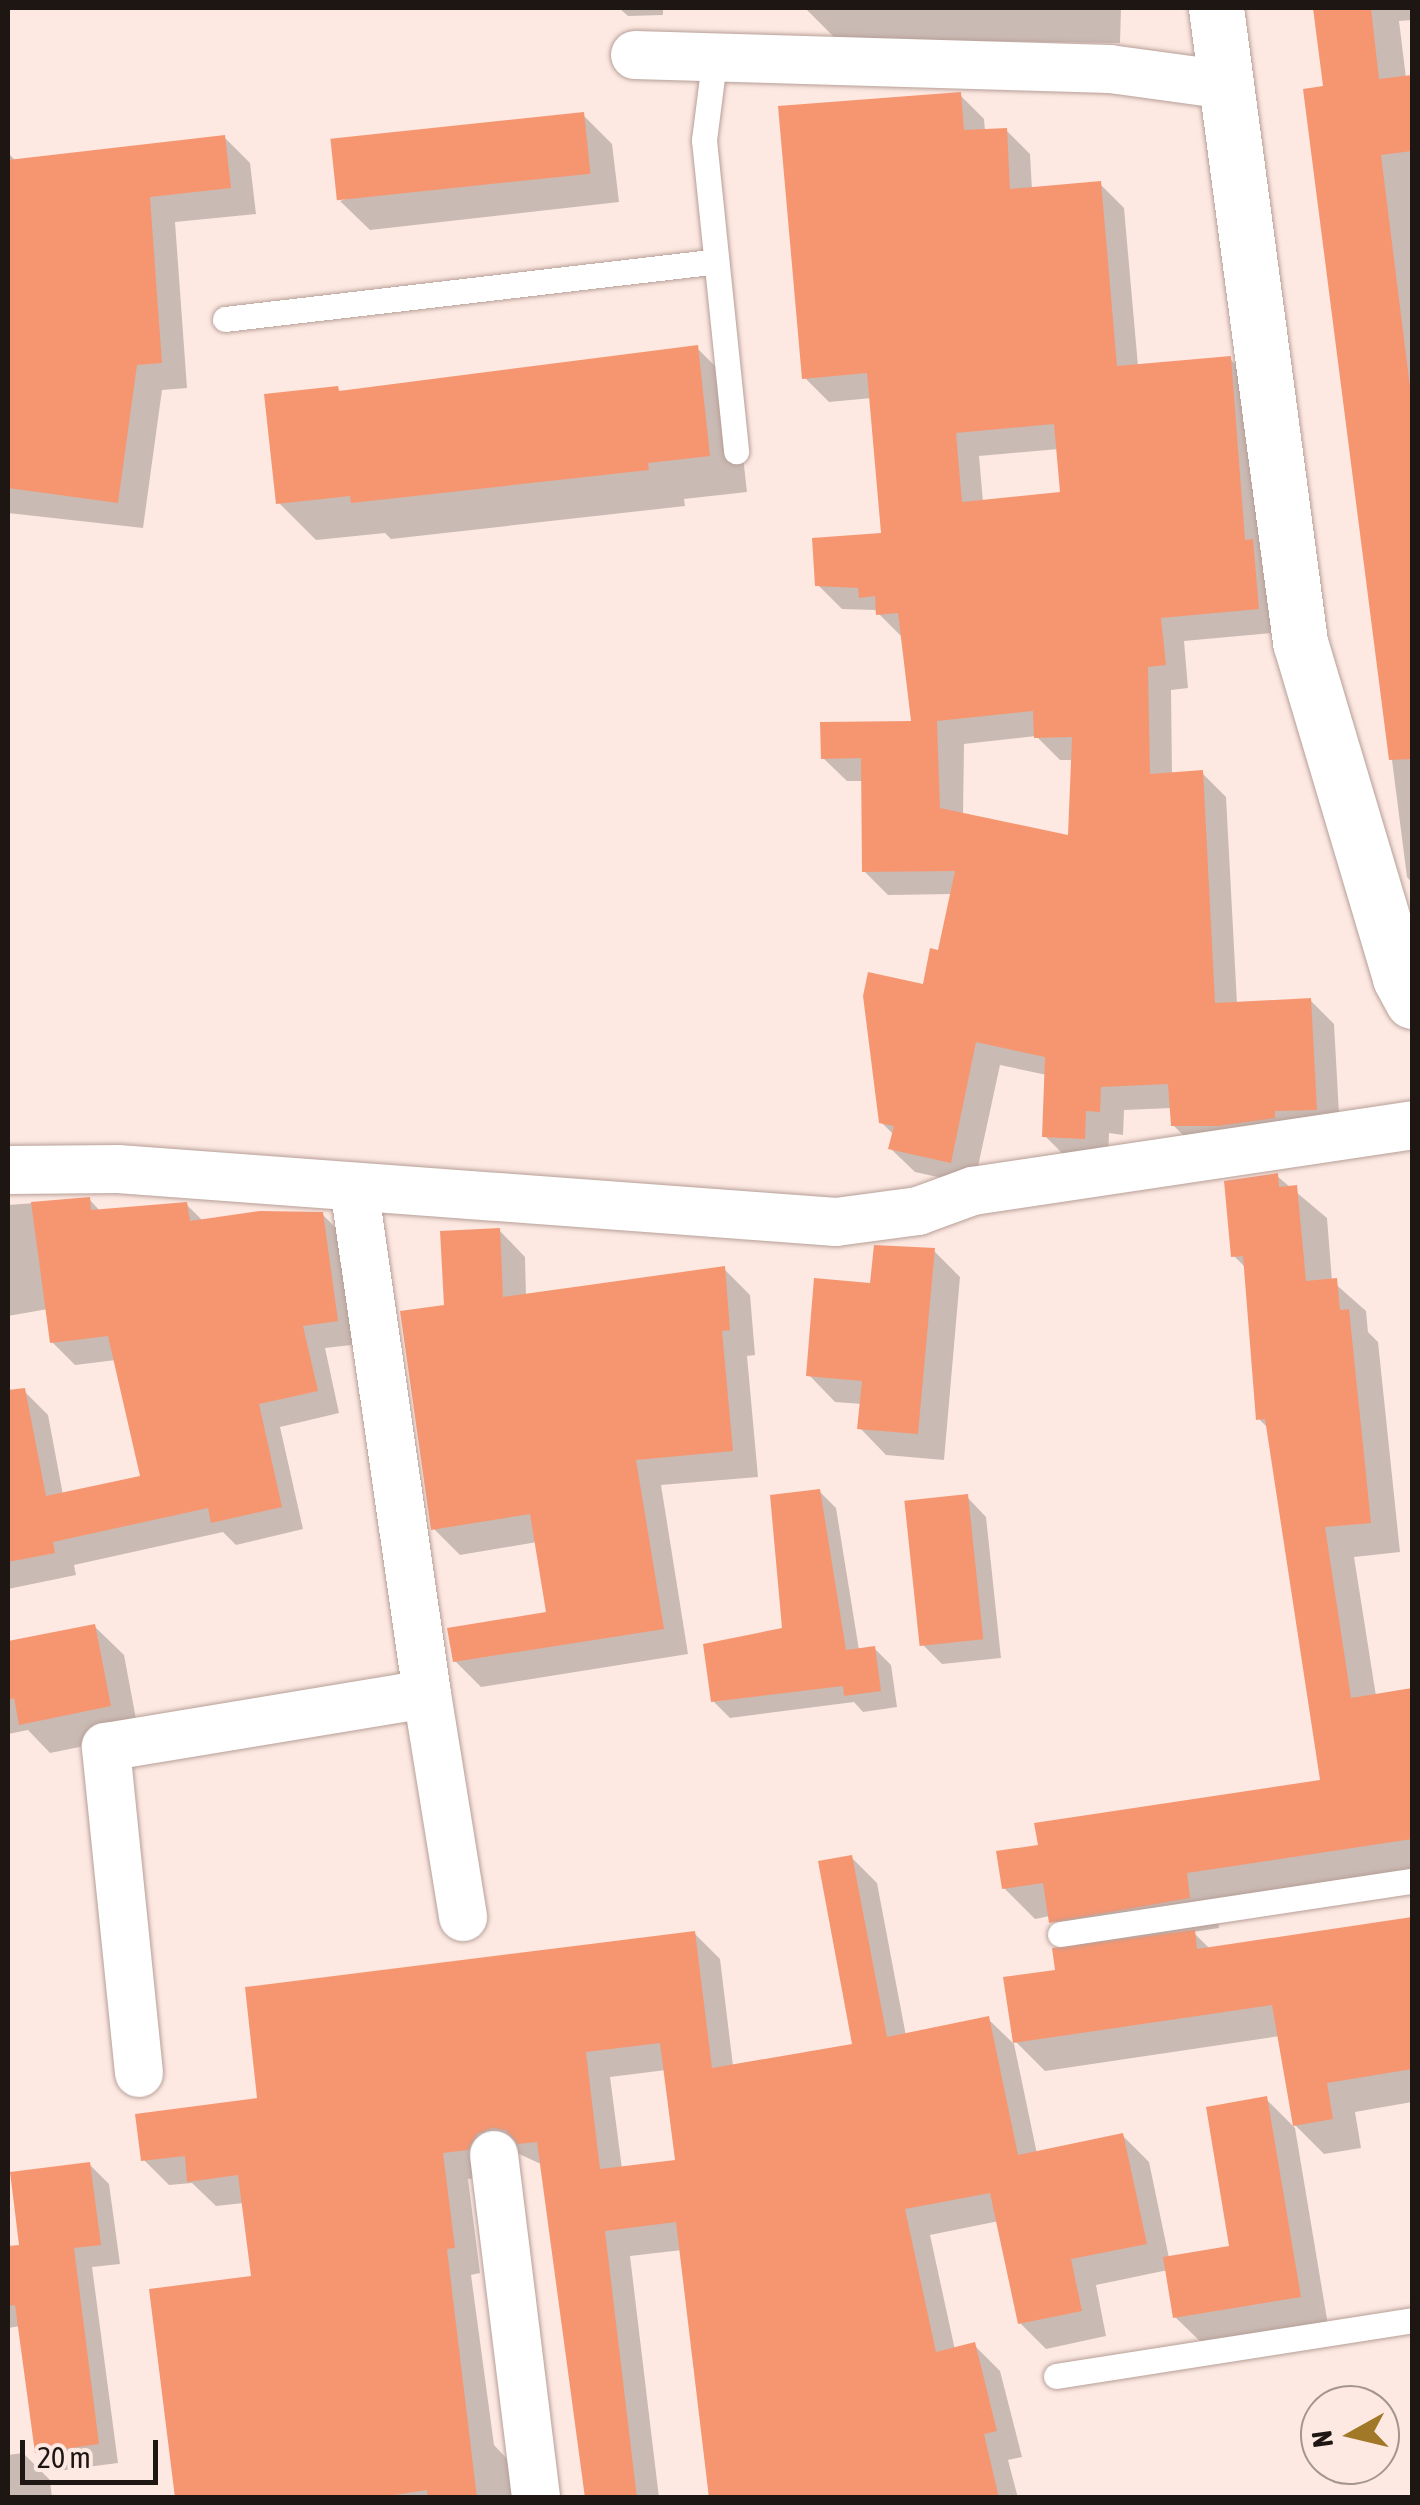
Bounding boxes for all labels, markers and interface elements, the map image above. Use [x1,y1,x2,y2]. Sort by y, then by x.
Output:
north arrow [1300,2385,1400,2485]
scale bar [25,2420,162,2482]
text: N [1305,2428,1339,2449]
text: 20 m [37,2440,91,2474]

